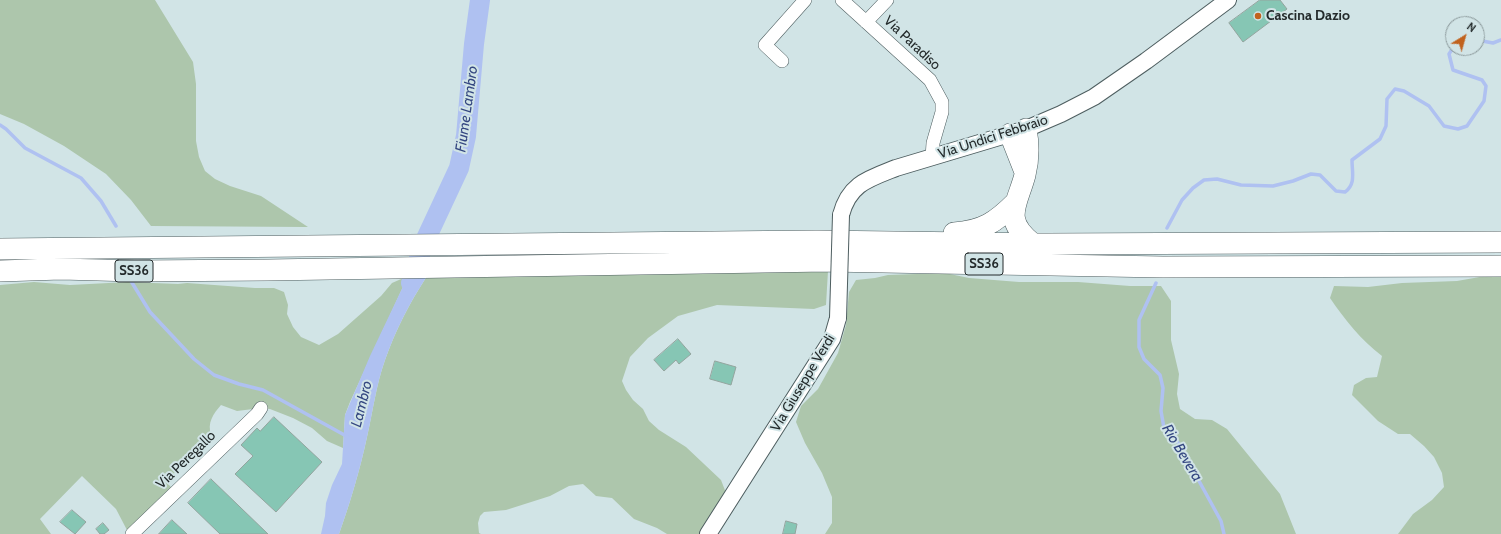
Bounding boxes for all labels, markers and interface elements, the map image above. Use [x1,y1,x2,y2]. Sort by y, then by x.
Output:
place label: Cascina Dazio [1266,8,1350,24]
marker: Cascina Dazio [1253,11,1263,21]
street label: Via Paradiso [880,12,944,74]
north arrow [1445,16,1485,56]
text: N [1464,19,1479,35]
water label: Fiume Lambro [452,65,482,153]
street label: Via Undici Febbraio [936,111,1050,163]
road number: SS36 [965,253,1003,275]
road number: SS36 [115,260,153,282]
street label: Via Giuseppe Verdi [767,331,839,435]
water label: Lambro [348,379,376,429]
water label: Rio Bevera [1158,421,1206,485]
street label: Via Peregallo [153,427,219,493]

